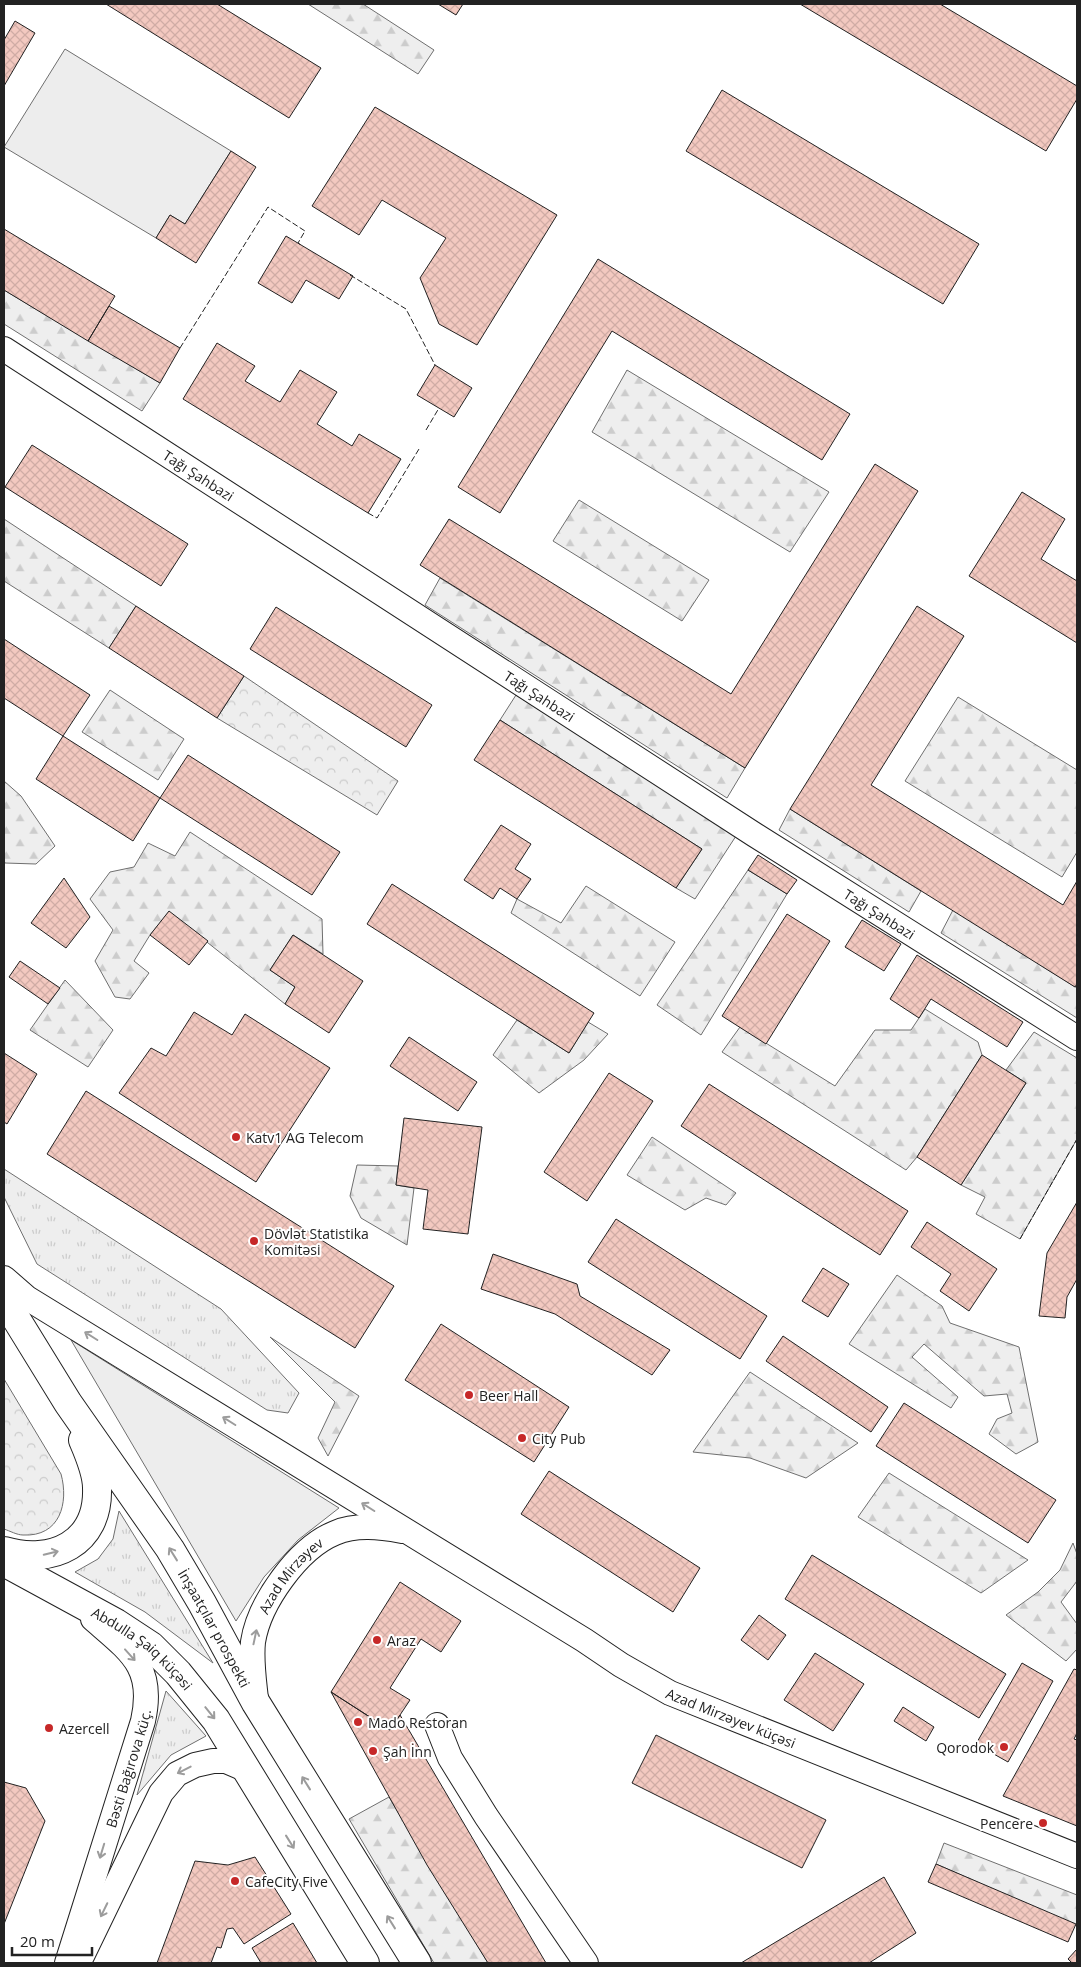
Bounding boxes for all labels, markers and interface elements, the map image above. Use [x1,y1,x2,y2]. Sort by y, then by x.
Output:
street label: Tağı Şahbazi [160,445,238,505]
street label: Tağı Şahbazi [501,666,579,726]
street label: Tağı Şahbazi [840,884,919,943]
place label: Katv1 AG Telecom [246,1128,364,1147]
marker: Katv1 AG Telecom [230,1131,242,1143]
place label: Dövlət Statistika Komitəsi [264,1224,369,1259]
marker: Dövlət Statistika Komitəsi [248,1235,260,1247]
one-way arrow [84,1331,98,1341]
place label: Beer Hall [479,1386,538,1405]
marker: Beer Hall [463,1389,475,1401]
one-way arrow [223,1416,237,1426]
place label: City Pub [532,1429,586,1448]
marker: City Pub [516,1432,528,1444]
one-way arrow [361,1501,375,1511]
street label: Azad Mirzəyev [254,1533,326,1617]
one-way arrow [167,1547,177,1561]
one-way arrow [43,1548,59,1557]
street label: İnşaatçılar prospekti [174,1565,255,1690]
street label: Abdulla Şaiq küçəsi [89,1602,197,1694]
one-way arrow [251,1630,260,1646]
place label: Araz [387,1631,416,1650]
marker: Araz [371,1634,383,1646]
one-way arrow [125,1648,136,1661]
street label: Azad Mirzəyev küçəsi [663,1683,799,1752]
one-way arrow [204,1706,215,1719]
street label: Bəsti Bağırova küç. [101,1708,155,1830]
place label: Mado Restoran [368,1713,468,1732]
marker: Mado Restoran [352,1716,364,1728]
place label: Azercell [59,1719,110,1738]
marker: Azercell [43,1722,55,1734]
place label: Qorodok [936,1738,995,1757]
marker: Qorodok [998,1741,1010,1753]
place label: Şah İnn [383,1742,432,1761]
marker: Şah İnn [367,1745,379,1757]
one-way arrow [178,1766,192,1776]
one-way arrow [300,1777,310,1791]
place label: Pencere [980,1814,1033,1833]
marker: Pencere [1037,1817,1049,1829]
one-way arrow [286,1834,296,1848]
one-way arrow [97,1843,106,1858]
place label: CafeCity Five [245,1872,328,1891]
marker: CafeCity Five [229,1875,241,1887]
one-way arrow [99,1902,109,1917]
one-way arrow [386,1915,396,1929]
scale bar [12,1924,92,1956]
text: 20 m [20,1931,55,1951]

